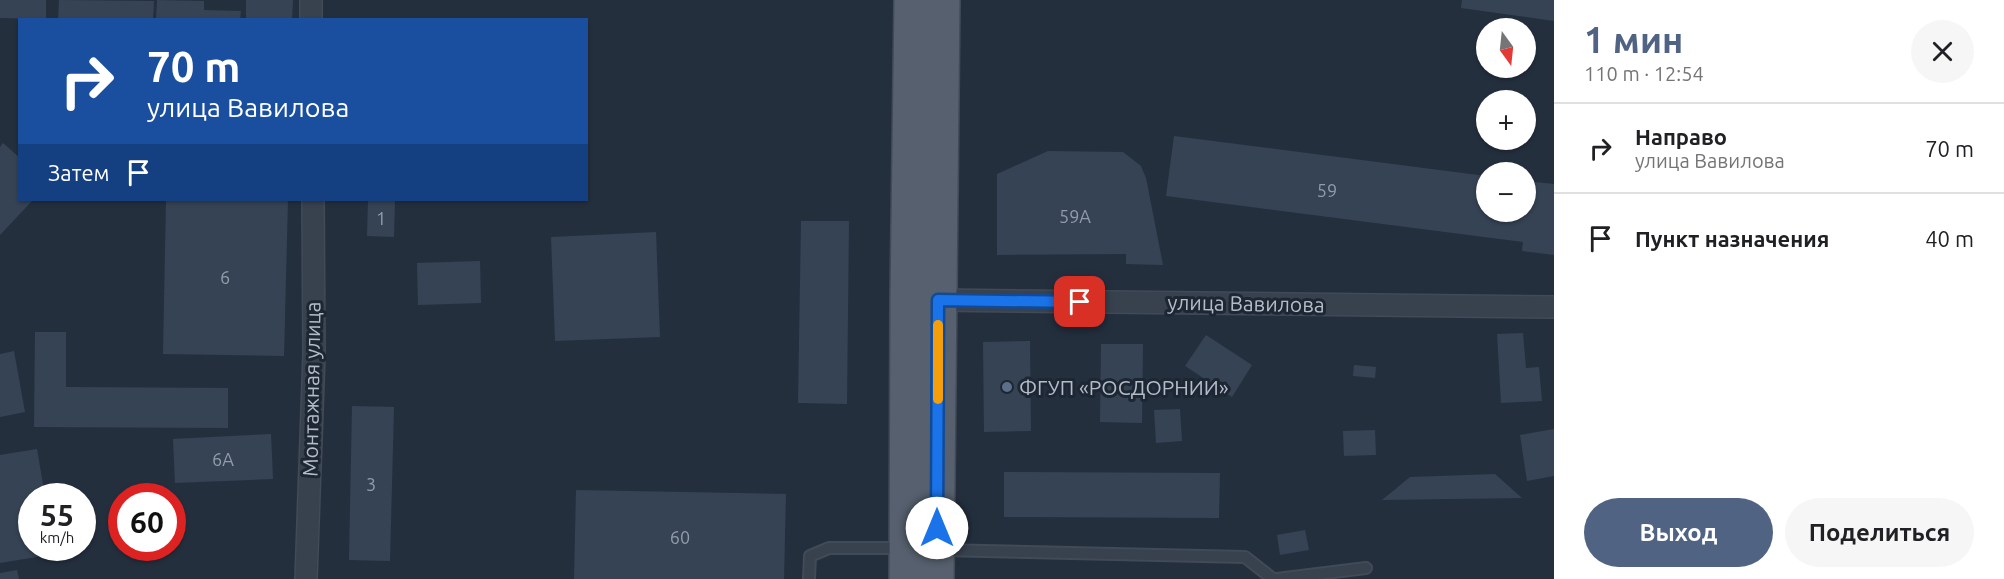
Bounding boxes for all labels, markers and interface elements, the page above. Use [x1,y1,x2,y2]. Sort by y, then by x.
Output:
north arrow [1476,18,1536,78]
map controls [1476,18,1536,222]
text: 1 мин [1584,19,1683,60]
button: close [1911,20,1974,83]
icon: right [48,42,126,120]
text: 70 m [147,43,241,90]
text: 110 m · 12:54 [1584,62,1704,85]
button: + [1476,90,1536,150]
text: улица Вавилова [147,92,349,122]
text: Направо [1635,124,1727,149]
icon: right [1584,132,1617,165]
text: 70 m [1925,136,1974,161]
text: улица Вавилова [1635,149,1785,172]
icon: arrive [122,156,155,189]
text: Затем [48,160,110,185]
button: − [1476,162,1536,222]
house number: 59 [1317,180,1337,200]
house number: 59А [1059,206,1091,226]
house number: 1 [376,208,386,228]
icon: arrive [1584,222,1617,255]
text: Пункт назначения [1635,226,1829,251]
text: 40 m [1925,226,1974,251]
house number: 6 [220,267,230,287]
pin [1054,276,1105,327]
icon: arrive [1063,285,1096,318]
street label: улица Вавилова [1167,290,1325,316]
street label: Монтажная улица [297,301,325,477]
place label: ФГУП «РОСДОРНИИ» [1019,375,1229,399]
marker: ФГУП «РОСДОРНИИ» [1000,380,1014,394]
house number: 6А [212,449,234,469]
house number: 3 [366,474,376,494]
speed limit sign: 60 [108,483,186,561]
position arrow [905,496,969,560]
text: 55 [40,498,74,532]
button: Выход [1584,498,1773,567]
button: Поделиться [1785,498,1974,567]
house number: 60 [670,527,690,547]
text: km/h [40,529,74,546]

